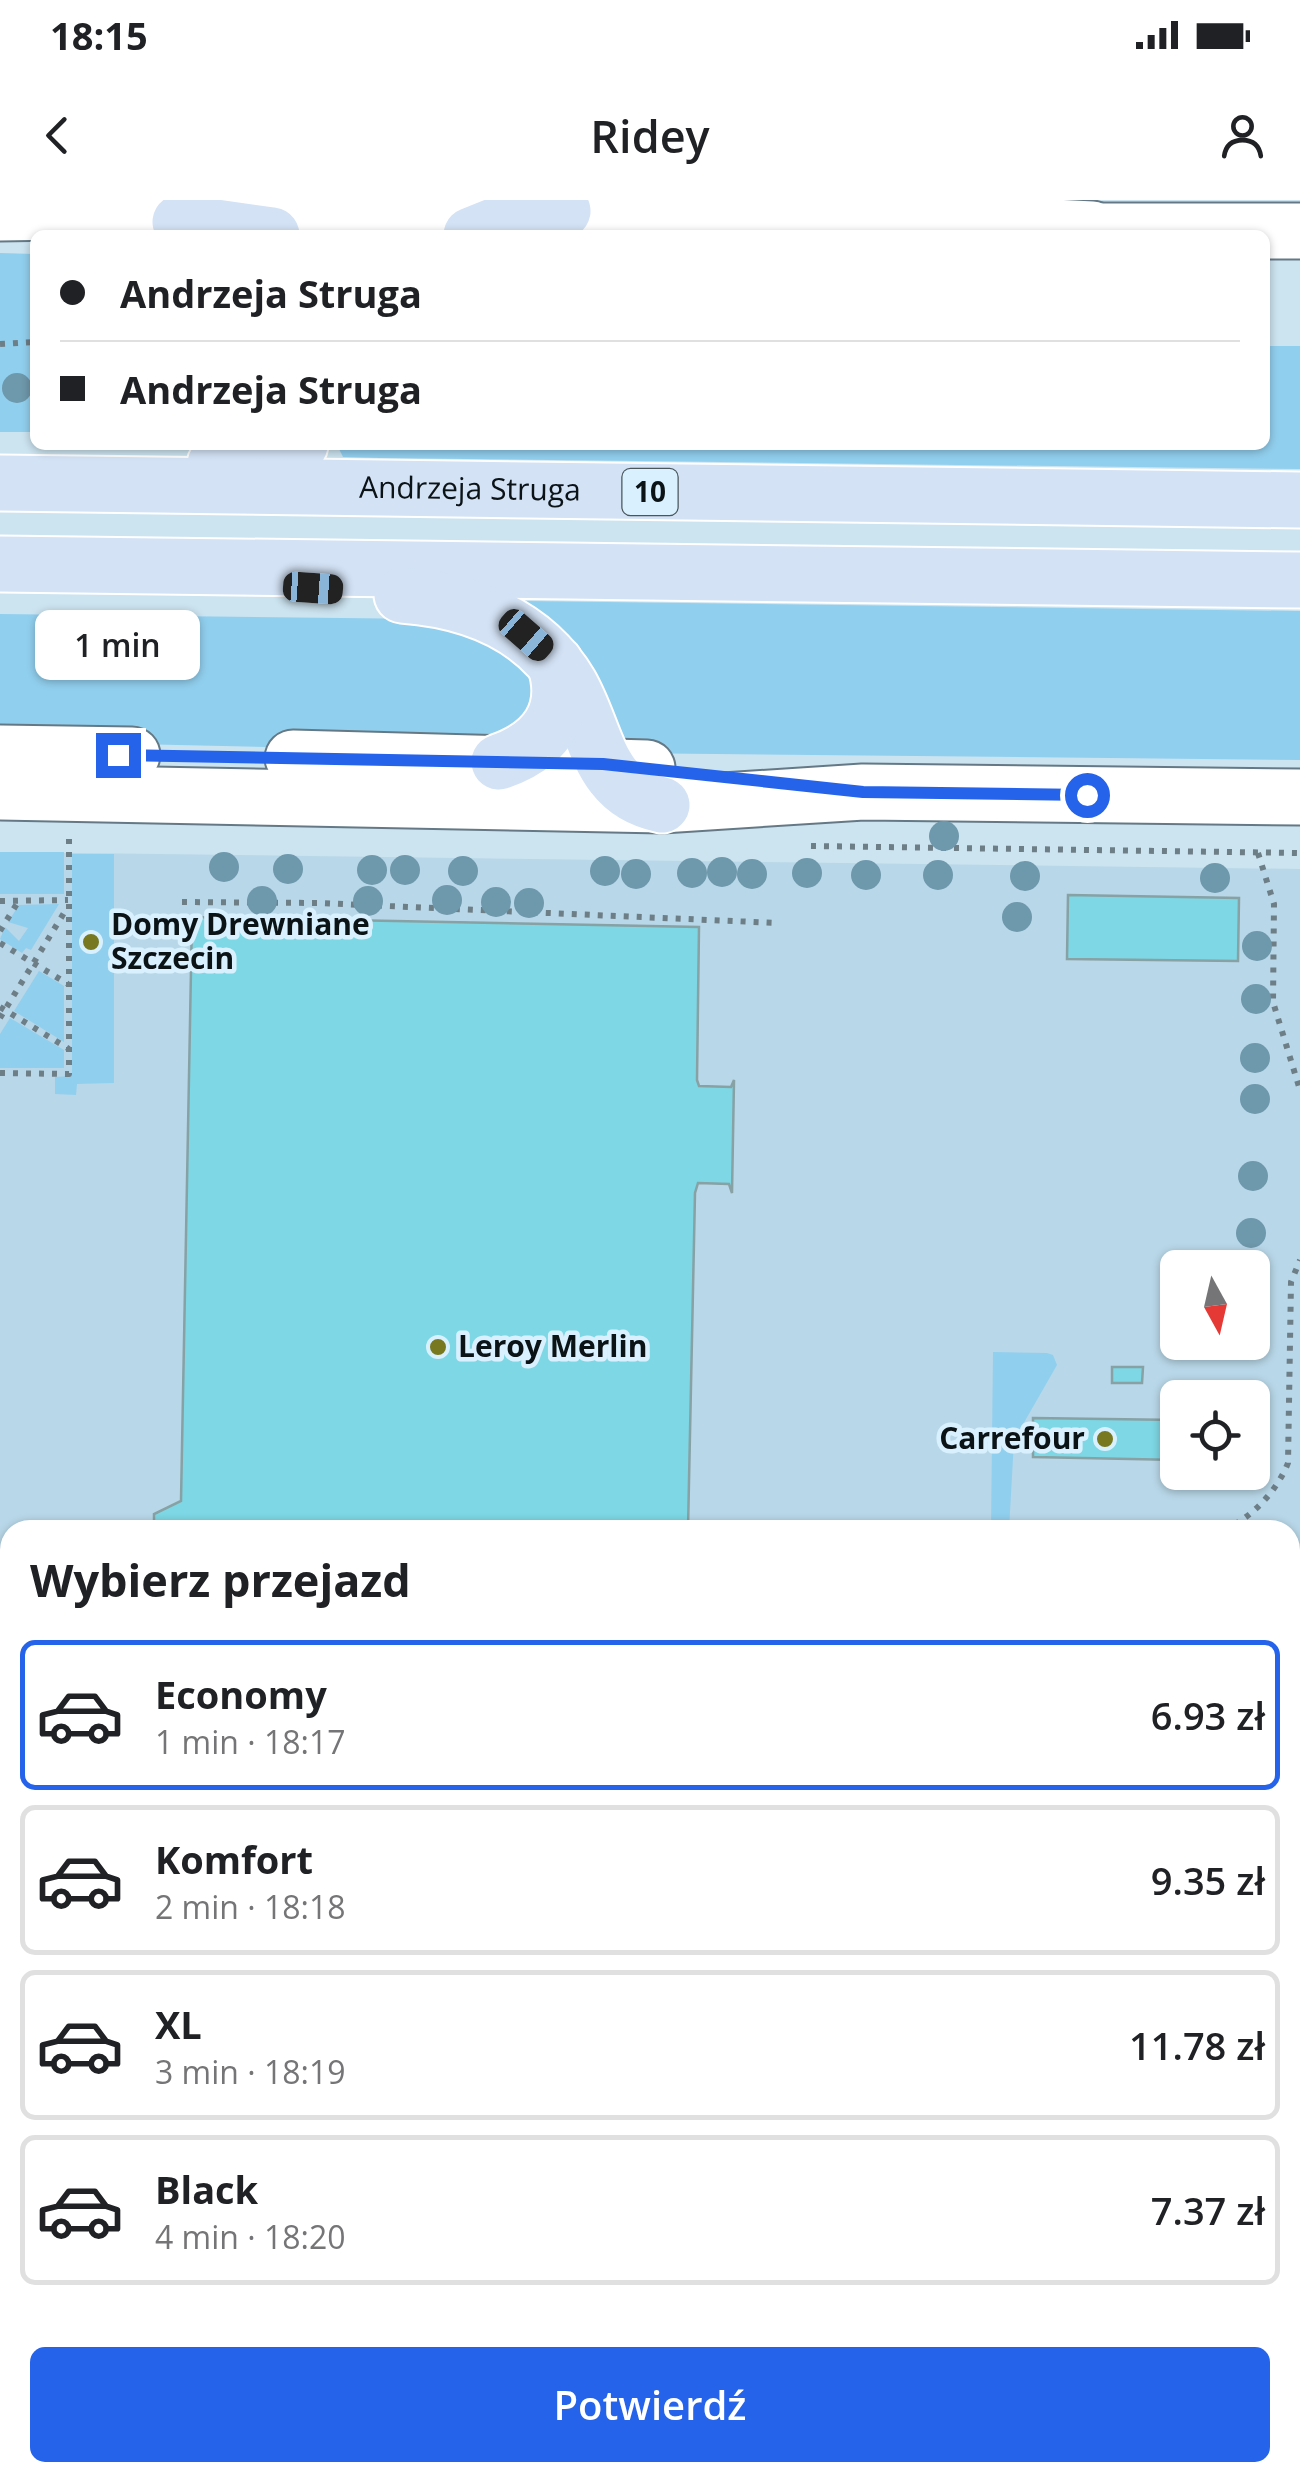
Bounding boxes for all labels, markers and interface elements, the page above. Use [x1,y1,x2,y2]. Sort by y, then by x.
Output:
text: 18:15 [50,9,148,61]
text: Ridey [590,105,710,166]
icon: back [30,108,85,163]
icon: person [1215,108,1270,163]
text: Andrzeja Struga [120,267,422,319]
text: Andrzeja Struga [120,363,422,415]
street label: Andrzeja Struga [359,466,581,510]
road number: 10 [622,469,678,515]
car [282,571,344,605]
car [494,604,558,666]
callout: 1 min [36,610,200,680]
text: 1 min [74,623,161,666]
route end [96,733,141,778]
route start [1065,773,1110,818]
place label: Domy Drewniane Szczecin [111,903,370,978]
marker: Domy Drewniane Szczecin [80,931,102,953]
north arrow [1160,1250,1270,1360]
map controls [1160,1250,1270,1490]
place label: Leroy Merlin [458,1325,647,1366]
marker: Leroy Merlin [427,1336,449,1358]
button: locate [1160,1380,1270,1490]
place label: Carrefour [939,1417,1085,1458]
marker: Carrefour [1094,1428,1116,1450]
text: Wybierz przejazd [30,1549,411,1610]
text: Economy [155,1668,327,1720]
icon: car [35,1670,125,1760]
text: 6.93 zł [1151,1689,1265,1741]
text: 1 min · 18:17 [155,1720,346,1763]
text: Komfort [155,1833,313,1885]
icon: car [35,1835,125,1925]
text: 9.35 zł [1151,1854,1265,1906]
text: 2 min · 18:18 [155,1885,346,1928]
text: XL [155,1998,202,2050]
icon: car [35,2000,125,2090]
text: 11.78 zł [1129,2019,1265,2071]
text: 3 min · 18:19 [155,2050,346,2093]
text: Black [155,2163,258,2215]
icon: car [35,2165,125,2255]
text: 7.37 zł [1151,2184,1265,2236]
text: 4 min · 18:20 [155,2215,346,2258]
button: Potwierdź [30,2347,1270,2462]

